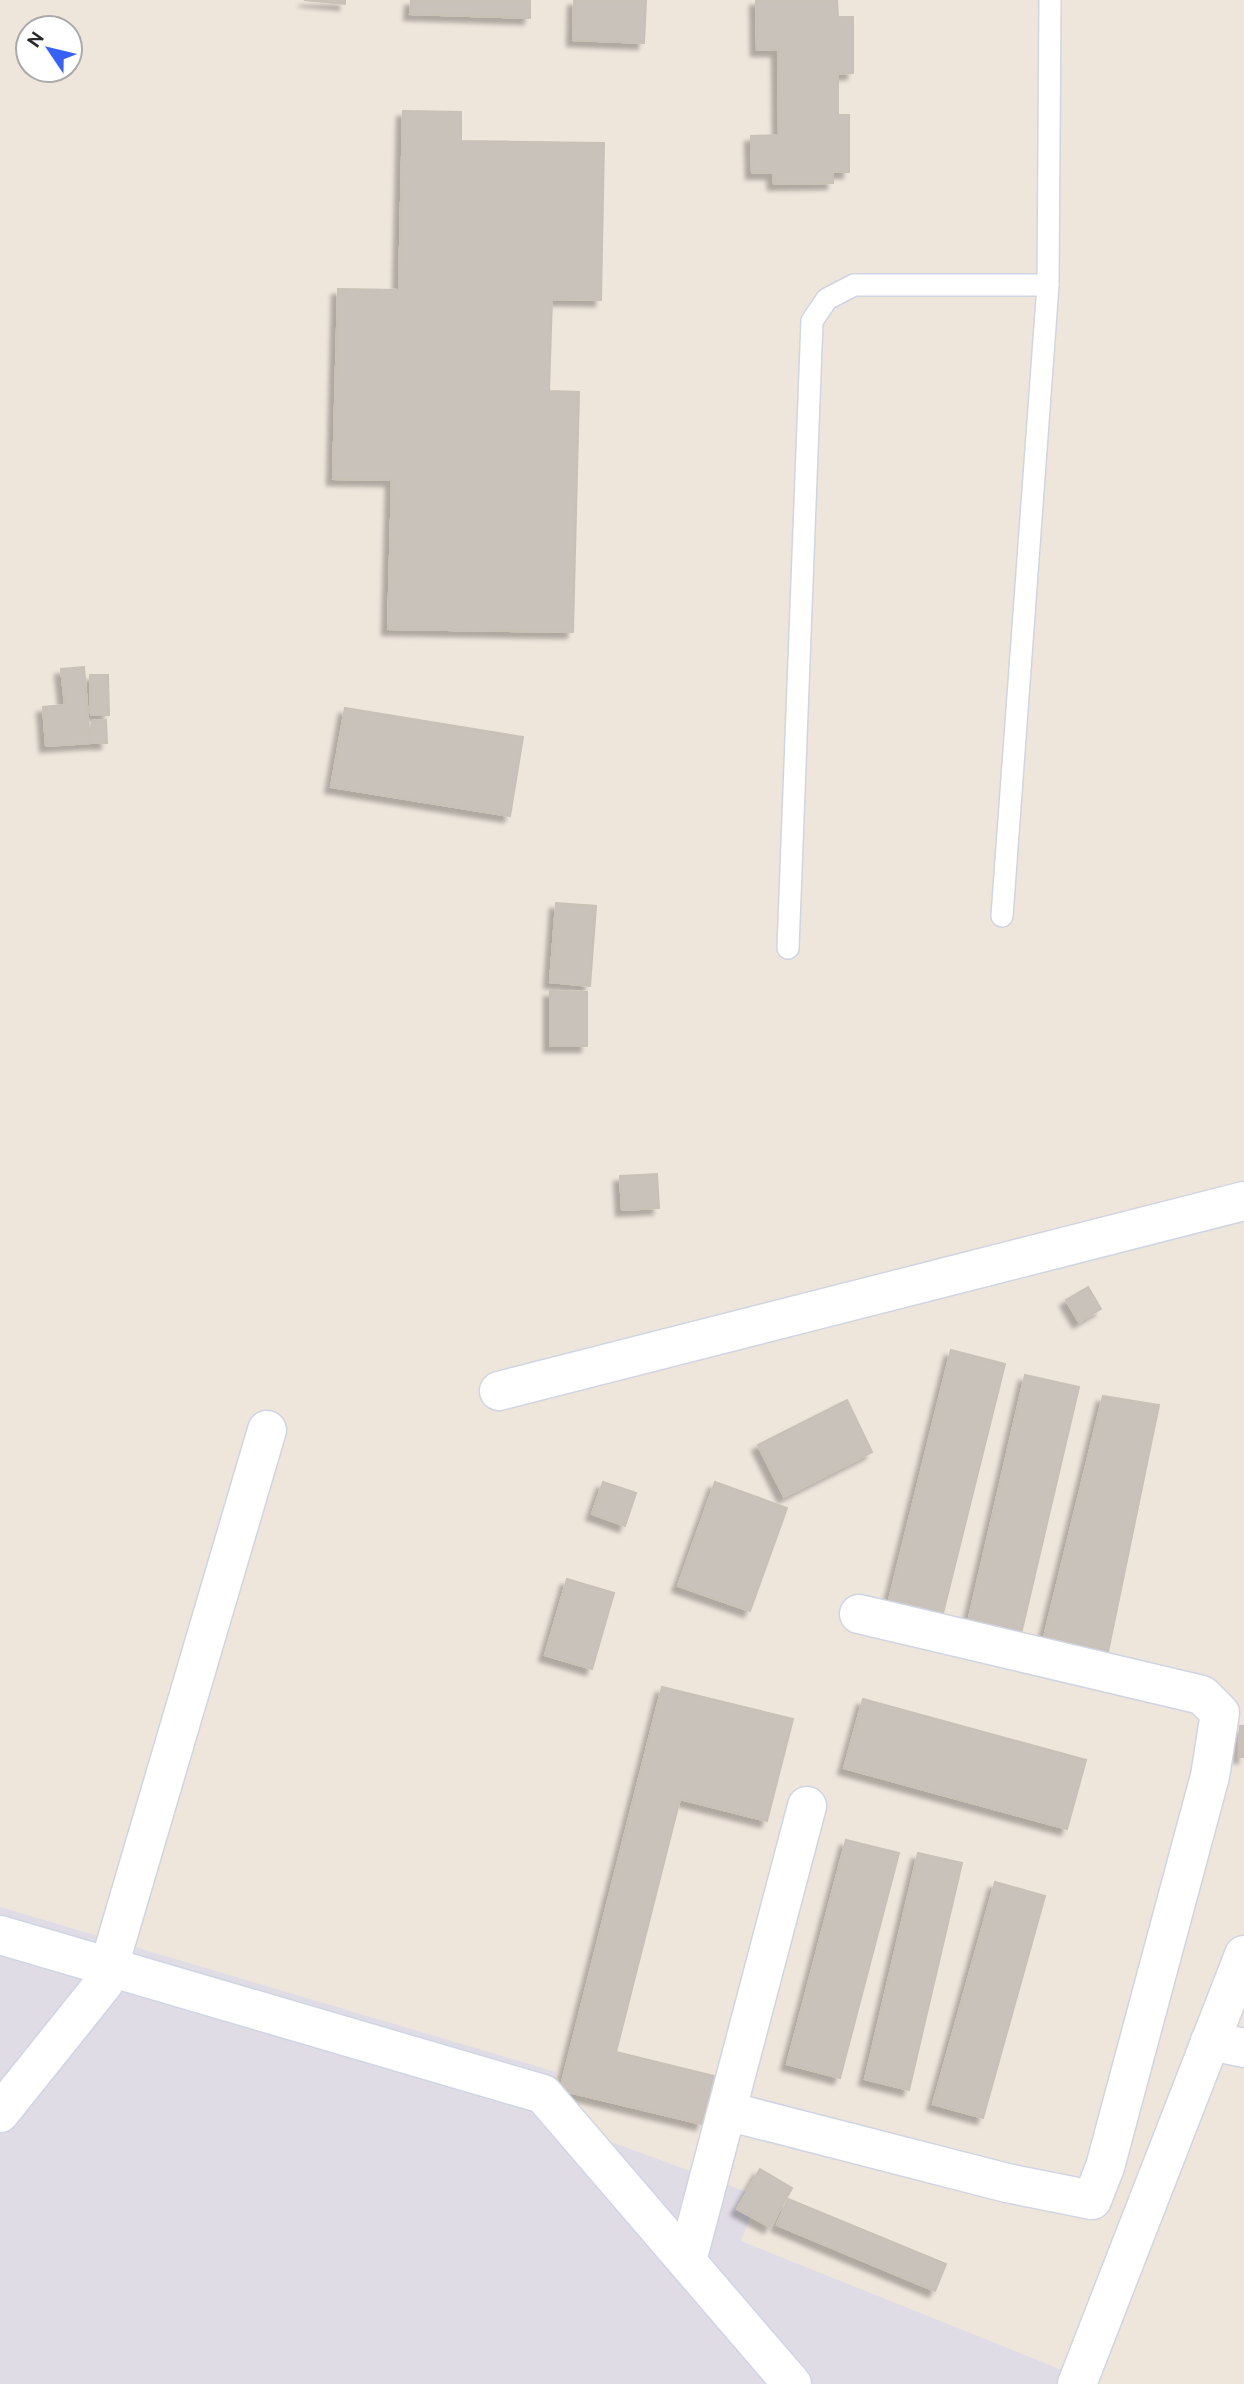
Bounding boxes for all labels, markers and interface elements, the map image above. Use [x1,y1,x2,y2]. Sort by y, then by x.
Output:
north arrow [14,14,84,84]
text: N [22,27,48,51]

